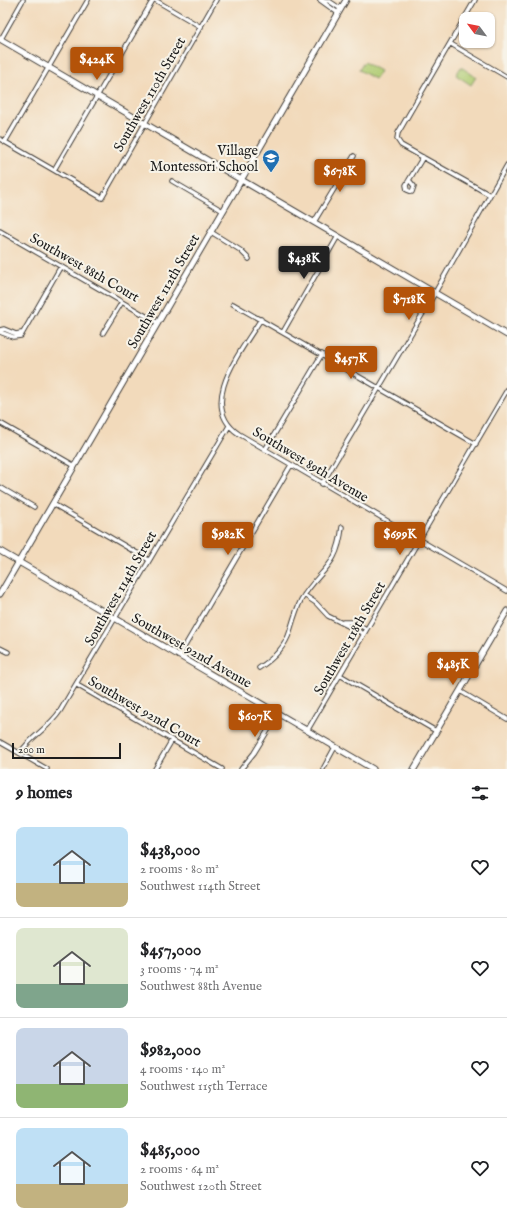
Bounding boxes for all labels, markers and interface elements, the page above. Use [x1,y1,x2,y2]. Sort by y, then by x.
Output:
north arrow [459,12,495,48]
map controls [459,12,495,48]
street label: Southwest 110th Street [110,34,190,155]
pin: $424K [69,47,125,81]
text: $424K [79,51,115,68]
place label: Village Montessori School [150,142,259,176]
school or university icon: Village Montessori School [261,148,281,173]
pin: $678K [312,159,368,193]
text: $678K [323,163,357,180]
street label: Southwest 88th Court [27,229,143,307]
street label: Southwest 112th Street [124,231,204,352]
pin: $438K [276,246,332,280]
text: $438K [288,250,320,267]
pin: $718K [381,287,437,321]
text: $718K [393,291,425,308]
pin: $457K [323,346,379,380]
text: $457K [334,350,368,367]
street label: Southwest 89th Avenue [249,423,372,507]
pin: $982K [200,522,256,556]
pin: $699K [372,522,428,556]
text: $982K [211,526,245,543]
text: $699K [383,526,417,543]
street label: Southwest 114th Street [81,528,161,649]
street label: Southwest 118th Street [310,578,390,699]
street label: Southwest 92nd Avenue [128,609,255,693]
pin: $485K [425,652,481,686]
text: $485K [437,656,469,673]
street label: Southwest 92nd Court [85,672,204,752]
pin: $607K [227,704,283,738]
text: $607K [238,708,272,725]
scale bar [12,741,121,760]
text: 200 m [18,743,45,757]
icon: filters [469,782,491,804]
text: 9 homes [16,783,72,804]
text: $438,000 [140,840,200,861]
icon: home [48,843,96,891]
icon: heart [469,856,491,878]
text: 2 rooms · 80 m² [140,861,219,878]
text: Southwest 114th Street [140,878,260,895]
text: $457,000 [140,940,201,961]
icon: home [48,944,96,992]
icon: heart [469,957,491,979]
text: 3 rooms · 74 m² [140,961,219,978]
text: Southwest 88th Avenue [140,978,262,995]
text: $982,000 [140,1040,201,1061]
icon: home [48,1044,96,1092]
icon: heart [469,1057,491,1079]
text: 4 rooms · 140 m² [140,1061,225,1078]
text: Southwest 115th Terrace [140,1078,268,1095]
text: $485,000 [140,1140,200,1161]
icon: home [48,1144,96,1192]
icon: heart [469,1157,491,1179]
text: 2 rooms · 64 m² [140,1161,219,1178]
text: Southwest 120th Street [140,1178,262,1195]

